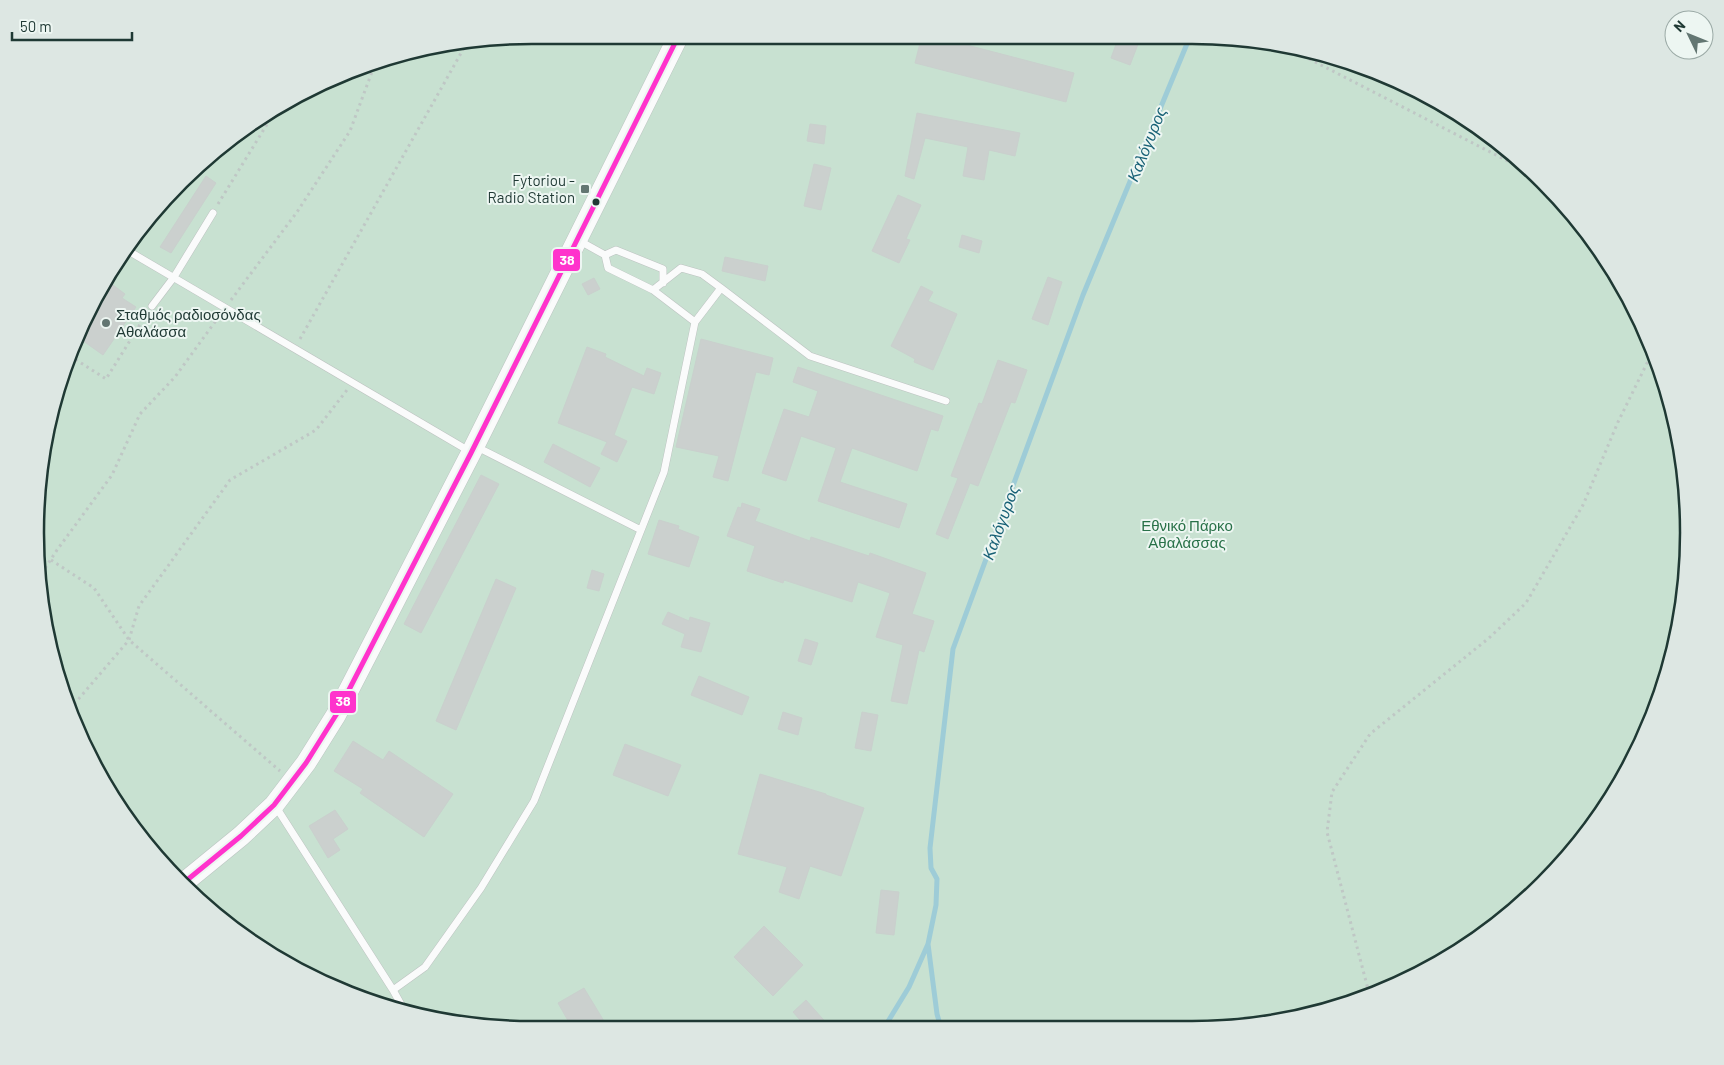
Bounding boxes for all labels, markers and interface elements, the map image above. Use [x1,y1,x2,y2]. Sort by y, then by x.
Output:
scale bar [12,10,132,42]
north arrow [1664,10,1714,60]
text: 50 m [20,17,52,35]
text: N [1670,17,1689,35]
water label: Καλόγυρος [1122,104,1170,184]
place label: Fytoriou - Radio Station [488,171,575,206]
marker: Fytoriou - Radio Station [579,183,591,195]
unlabelled marker [591,197,601,207]
line badge: 38 [552,248,581,272]
text: 38 [559,251,575,268]
place label: Σταθμός ραδιοσόνδας Αθαλάσσα [116,305,261,340]
marker: Σταθμός ραδιοσόνδας Αθαλάσσα [100,317,112,329]
water label: Καλόγυρος [978,482,1022,562]
park label: Εθνικό Πάρκο Αθαλάσσας [1141,516,1233,551]
line badge: 38 [329,690,357,714]
text: 38 [335,692,351,709]

